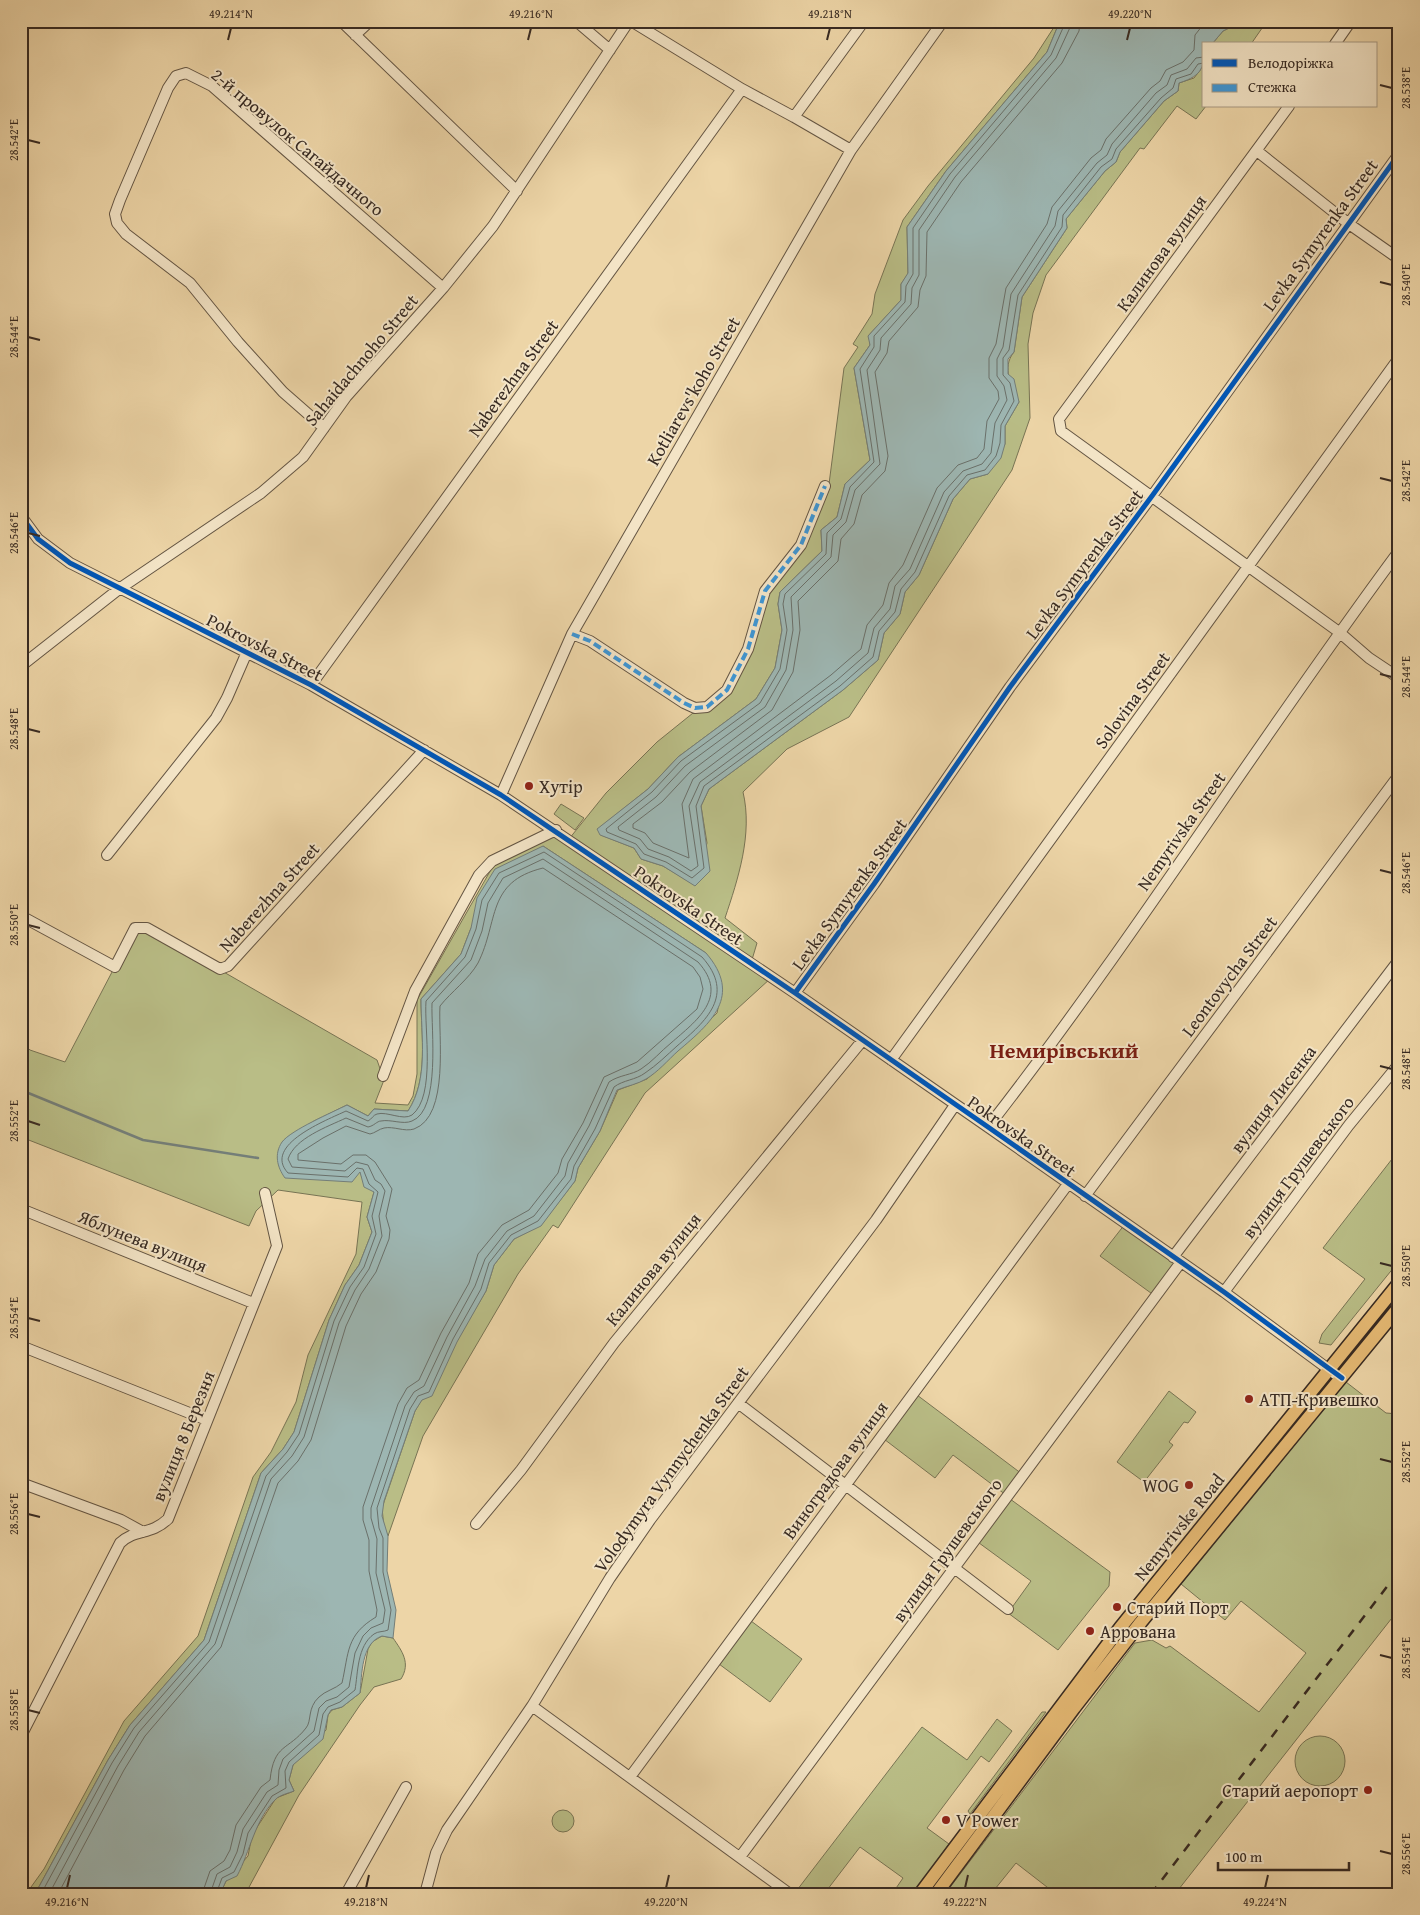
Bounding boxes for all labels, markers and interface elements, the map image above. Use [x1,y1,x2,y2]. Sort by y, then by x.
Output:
text: 49.214°N [209,5,253,22]
text: 49.216°N [509,5,553,22]
text: 49.218°N [808,5,852,22]
text: 49.220°N [1108,5,1152,22]
legend [1202,42,1378,108]
text: Велодоріжка [1248,52,1334,73]
street label: 2-й провулок Сагайдачного [206,61,390,223]
text: 28.538°E [1397,67,1414,109]
text: Стежка [1248,76,1297,97]
text: 28.542°E [5,119,22,161]
street label: Levka Symyrenka Street [1256,153,1385,317]
street label: Калинова вулиця [1109,189,1213,317]
text: 28.540°E [1397,264,1414,306]
street label: Sahaidachnoho Street [298,288,425,432]
street label: Kotliarevs'koho Street [639,311,747,470]
street label: Naberezhna Street [461,313,565,442]
text: 28.544°E [5,316,22,358]
text: 28.542°E [1397,460,1414,502]
street label: Levka Symyrenka Street [1018,483,1150,645]
text: 28.546°E [5,512,22,554]
street label: Pokrovska Street [202,606,328,688]
street label: Solovina Street [1088,645,1177,754]
text: 28.544°E [1397,656,1414,698]
text: 28.548°E [5,708,22,750]
street label: Nemyrivska Street [1130,766,1232,896]
place label: Хутір [539,773,583,800]
marker: Хутір [523,780,535,792]
street label: Levka Symyrenka Street [785,812,914,976]
street label: Naberezhna Street [212,836,326,958]
text: 28.546°E [1397,852,1414,894]
street label: Pokrovska Street [629,858,750,952]
text: 28.550°E [5,904,22,946]
street label: Leontovycha Street [1174,909,1284,1042]
district label: Немирівський [989,1034,1139,1066]
street label: вулиця Лисенка [1223,1039,1323,1159]
text: 28.548°E [1397,1048,1414,1090]
street label: Pokrovska Street [962,1088,1082,1184]
street label: вулиця Грушевського [1235,1090,1361,1244]
text: 28.552°E [5,1100,22,1142]
street label: Яблунева вулиця [74,1202,212,1279]
street label: Калинова вулиця [599,1206,707,1332]
text: 28.550°E [1397,1245,1414,1287]
text: 28.554°E [5,1297,22,1339]
street label: Volodymyra Vynnychenka Street [587,1360,756,1578]
street label: вулиця 8 Березня [145,1367,221,1505]
place label: АТП-Кривешко [1259,1386,1379,1413]
marker: АТП-Кривешко [1243,1393,1255,1405]
street label: Виноградова вулиця [776,1395,894,1545]
text: 28.552°E [1397,1441,1414,1483]
street label: Nemyrivske Road [1127,1467,1231,1587]
street label: вулиця Грушевського [885,1472,1009,1628]
place label: WOG [1143,1472,1179,1499]
marker: WOG [1183,1479,1195,1491]
text: 28.556°E [5,1493,22,1535]
place label: Старий Порт [1127,1594,1229,1621]
marker: Старий Порт [1111,1601,1123,1613]
place label: Аррована [1100,1618,1176,1645]
marker: Аррована [1084,1625,1096,1637]
text: 28.554°E [1397,1637,1414,1679]
text: 28.558°E [5,1689,22,1731]
place label: Старий аеропорт [1222,1777,1358,1804]
marker: Старий аеропорт [1362,1784,1374,1796]
place label: V Power [956,1807,1019,1834]
marker: V Power [940,1814,952,1826]
text: 28.556°E [1397,1833,1414,1875]
scale bar [1218,1840,1349,1872]
text: 100 m [1225,1846,1263,1867]
text: 49.216°N [45,1893,89,1910]
text: 49.218°N [344,1893,388,1910]
text: 49.220°N [644,1893,688,1910]
text: 49.222°N [943,1893,987,1910]
text: 49.224°N [1243,1893,1287,1910]

